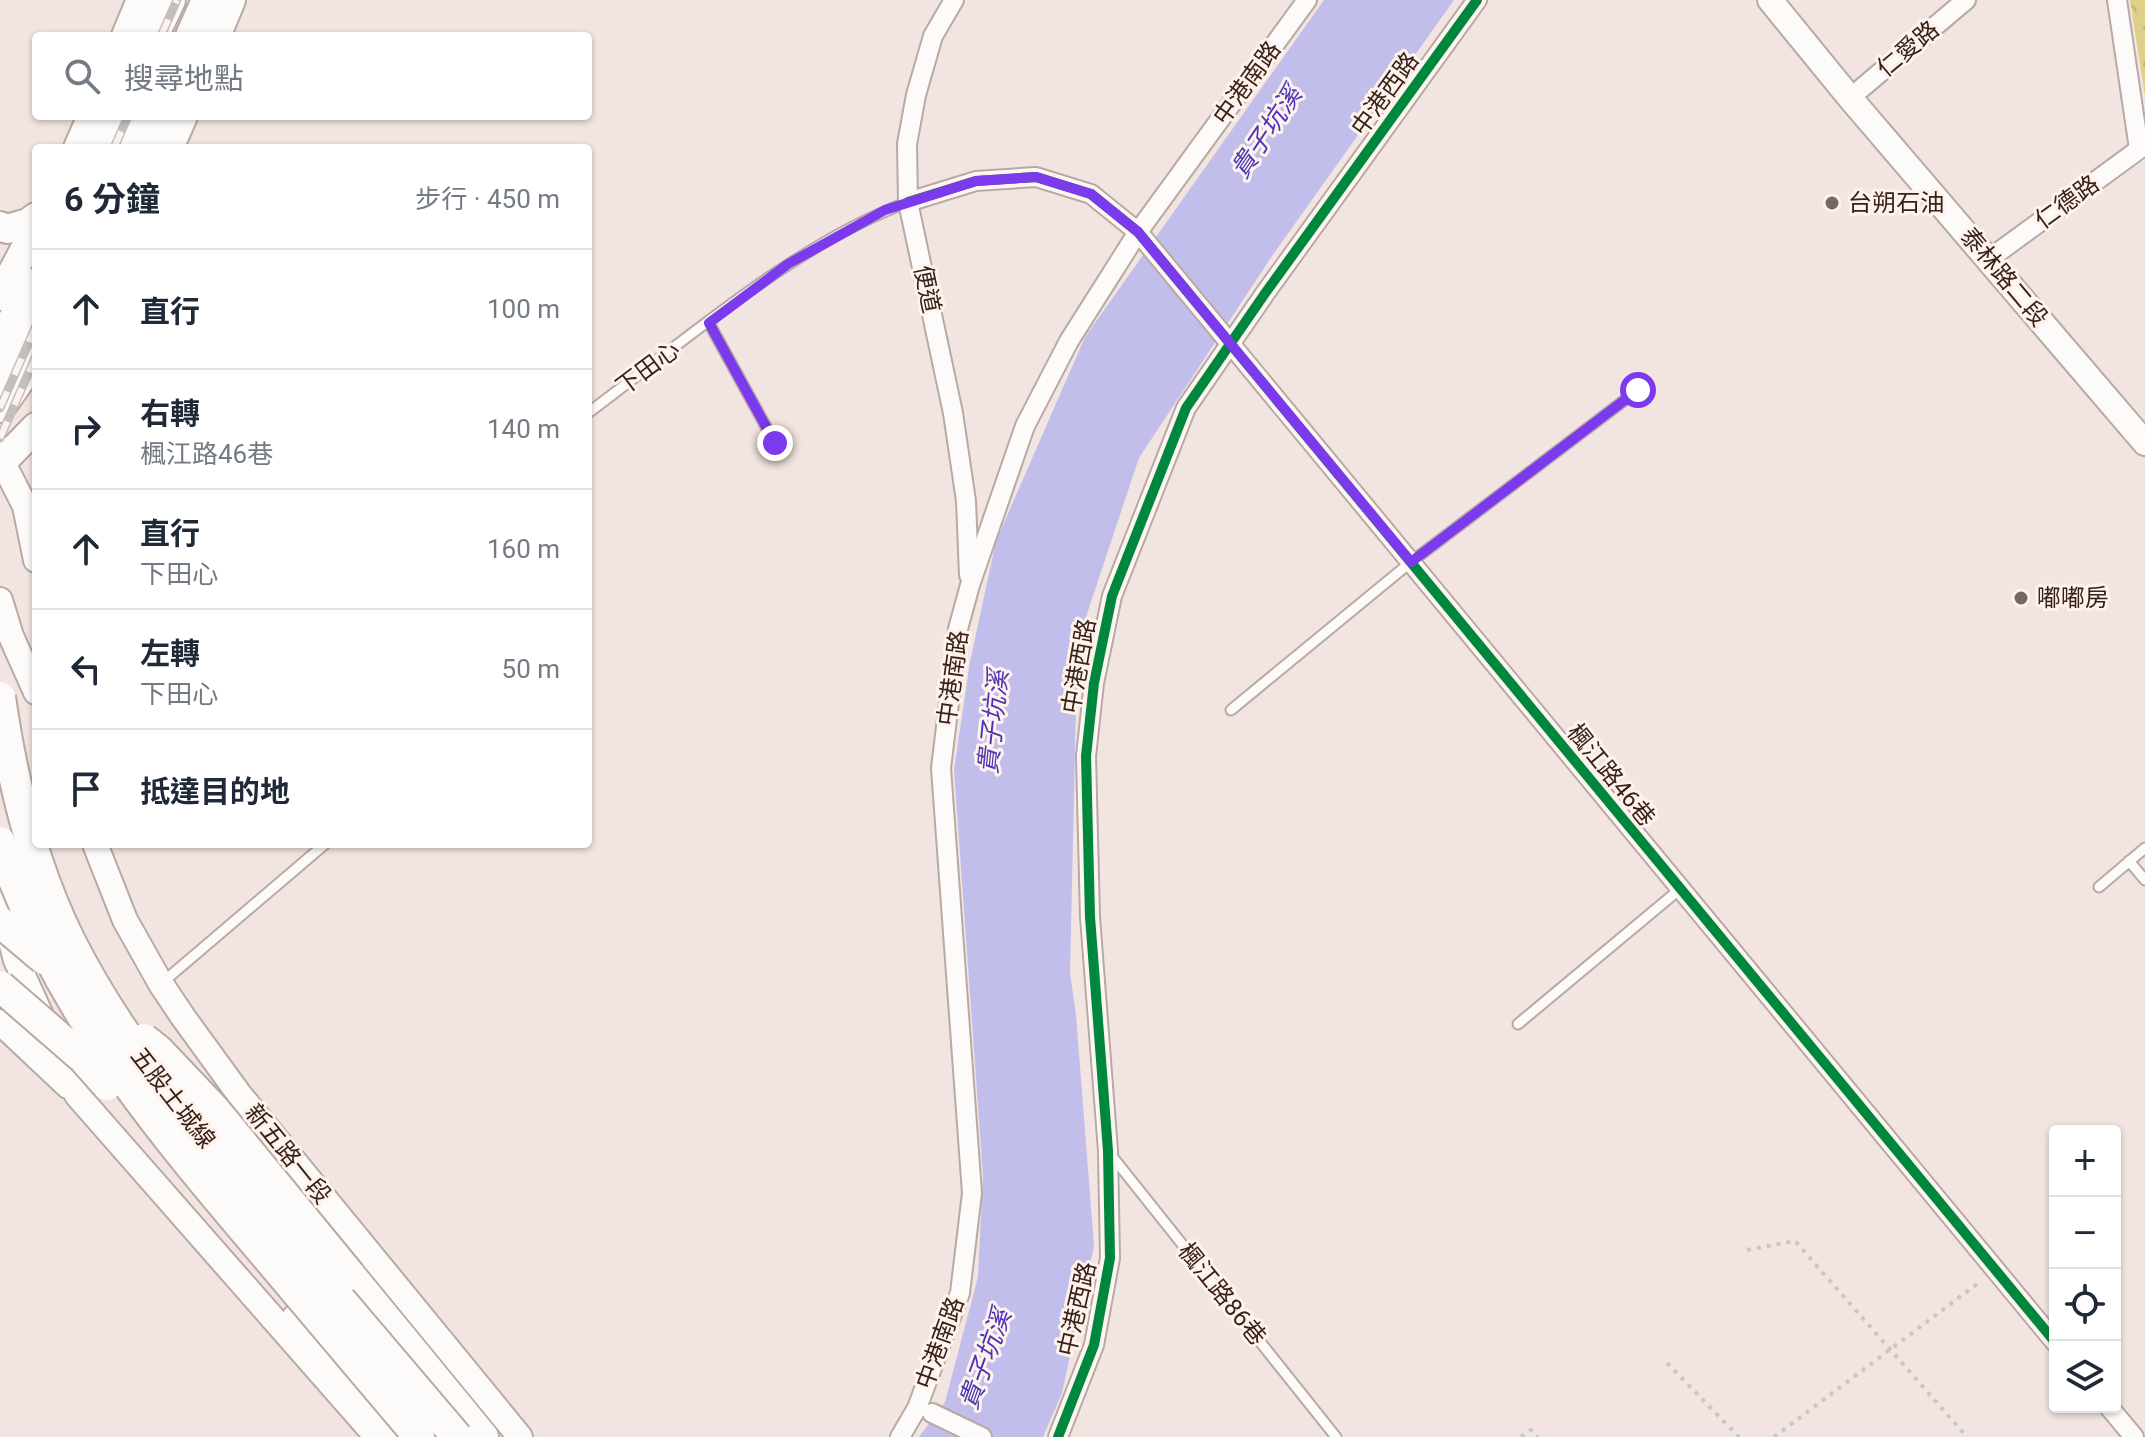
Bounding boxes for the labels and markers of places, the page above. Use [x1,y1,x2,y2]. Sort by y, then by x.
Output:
place label: 台朔石油 [1848,189,1944,217]
marker: 台朔石油 [1823,194,1841,212]
place label: 嘟嘟房 [2037,584,2109,612]
marker: 嘟嘟房 [2012,589,2030,607]

